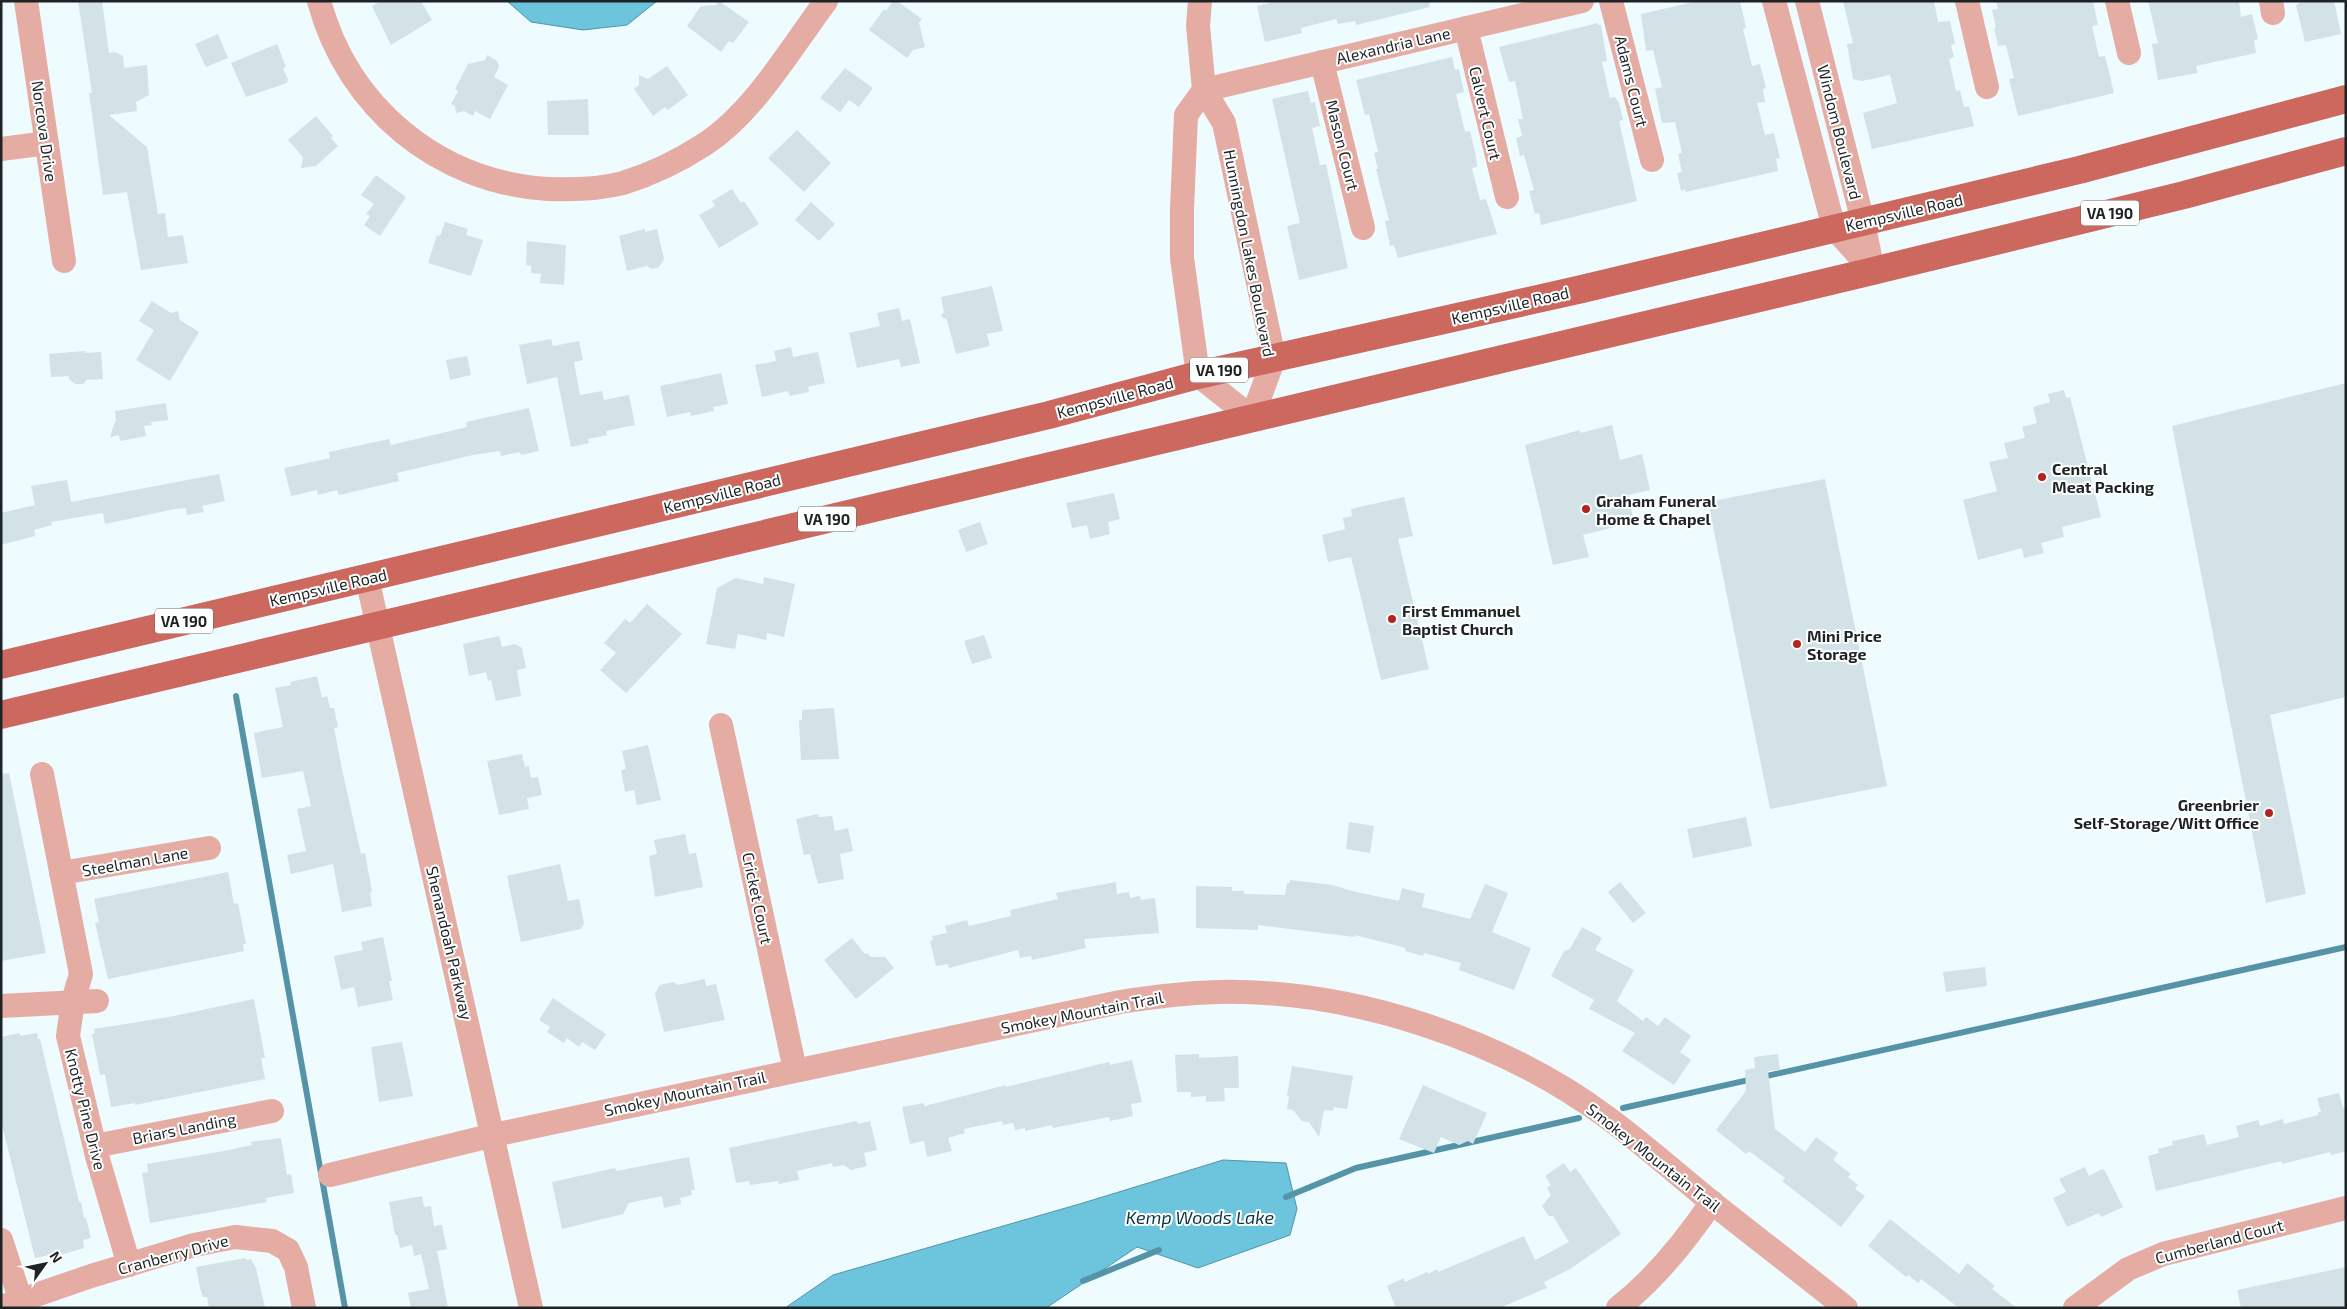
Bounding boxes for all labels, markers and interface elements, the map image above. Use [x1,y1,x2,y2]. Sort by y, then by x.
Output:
street label: Alexandria Lane [1334,23,1452,67]
street label: Adams Court [1611,33,1653,129]
street label: Windom Boulevard [1814,63,1866,201]
street label: Calvert Court [1466,64,1506,162]
street label: Norcova Drive [28,79,62,183]
street label: Mason Court [1323,98,1363,192]
street label: Hunningdon Lakes Boulevard [1221,148,1279,358]
street label: Kempsville Road [1843,189,1965,235]
road number: VA 190 [2081,200,2139,226]
street label: Kempsville Road [1449,282,1571,328]
road number: VA 190 [1190,358,1248,382]
street label: Kempsville Road [1054,372,1176,422]
place label: Central Meat Packing [2052,459,2155,496]
street label: Kempsville Road [661,469,783,517]
marker: Central Meat Packing [2036,471,2048,483]
place label: Graham Funeral Home & Chapel [1596,491,1717,528]
marker: Graham Funeral Home & Chapel [1580,503,1592,515]
road number: VA 190 [798,506,856,532]
street label: Kempsville Road [267,564,389,610]
place label: First Emmanuel Baptist Church [1402,601,1521,638]
road number: VA 190 [155,608,213,634]
marker: First Emmanuel Baptist Church [1386,613,1398,625]
place label: Mini Price Storage [1807,626,1882,663]
marker: Mini Price Storage [1791,638,1803,650]
place label: Greenbrier Self-Storage/Witt Office [2074,795,2259,832]
marker: Greenbrier Self-Storage/Witt Office [2263,807,2275,819]
street label: Steelman Lane [80,842,190,880]
street label: Cricket Court [739,850,777,946]
street label: Shenandoah Parkway [423,864,477,1022]
street label: Smokey Mountain Trail [999,987,1165,1037]
street label: Knotty Pine Drive [62,1046,110,1172]
street label: Smokey Mountain Trail [602,1067,768,1119]
street label: Smokey Mountain Trail [1583,1099,1725,1215]
street label: Briars Landing [131,1109,237,1147]
water label: Kemp Woods Lake [1126,1206,1275,1228]
street label: Cumberland Court [2153,1215,2285,1267]
street label: Cranberry Drive [116,1230,230,1278]
north arrow [20,1239,70,1289]
text: N [46,1248,66,1266]

